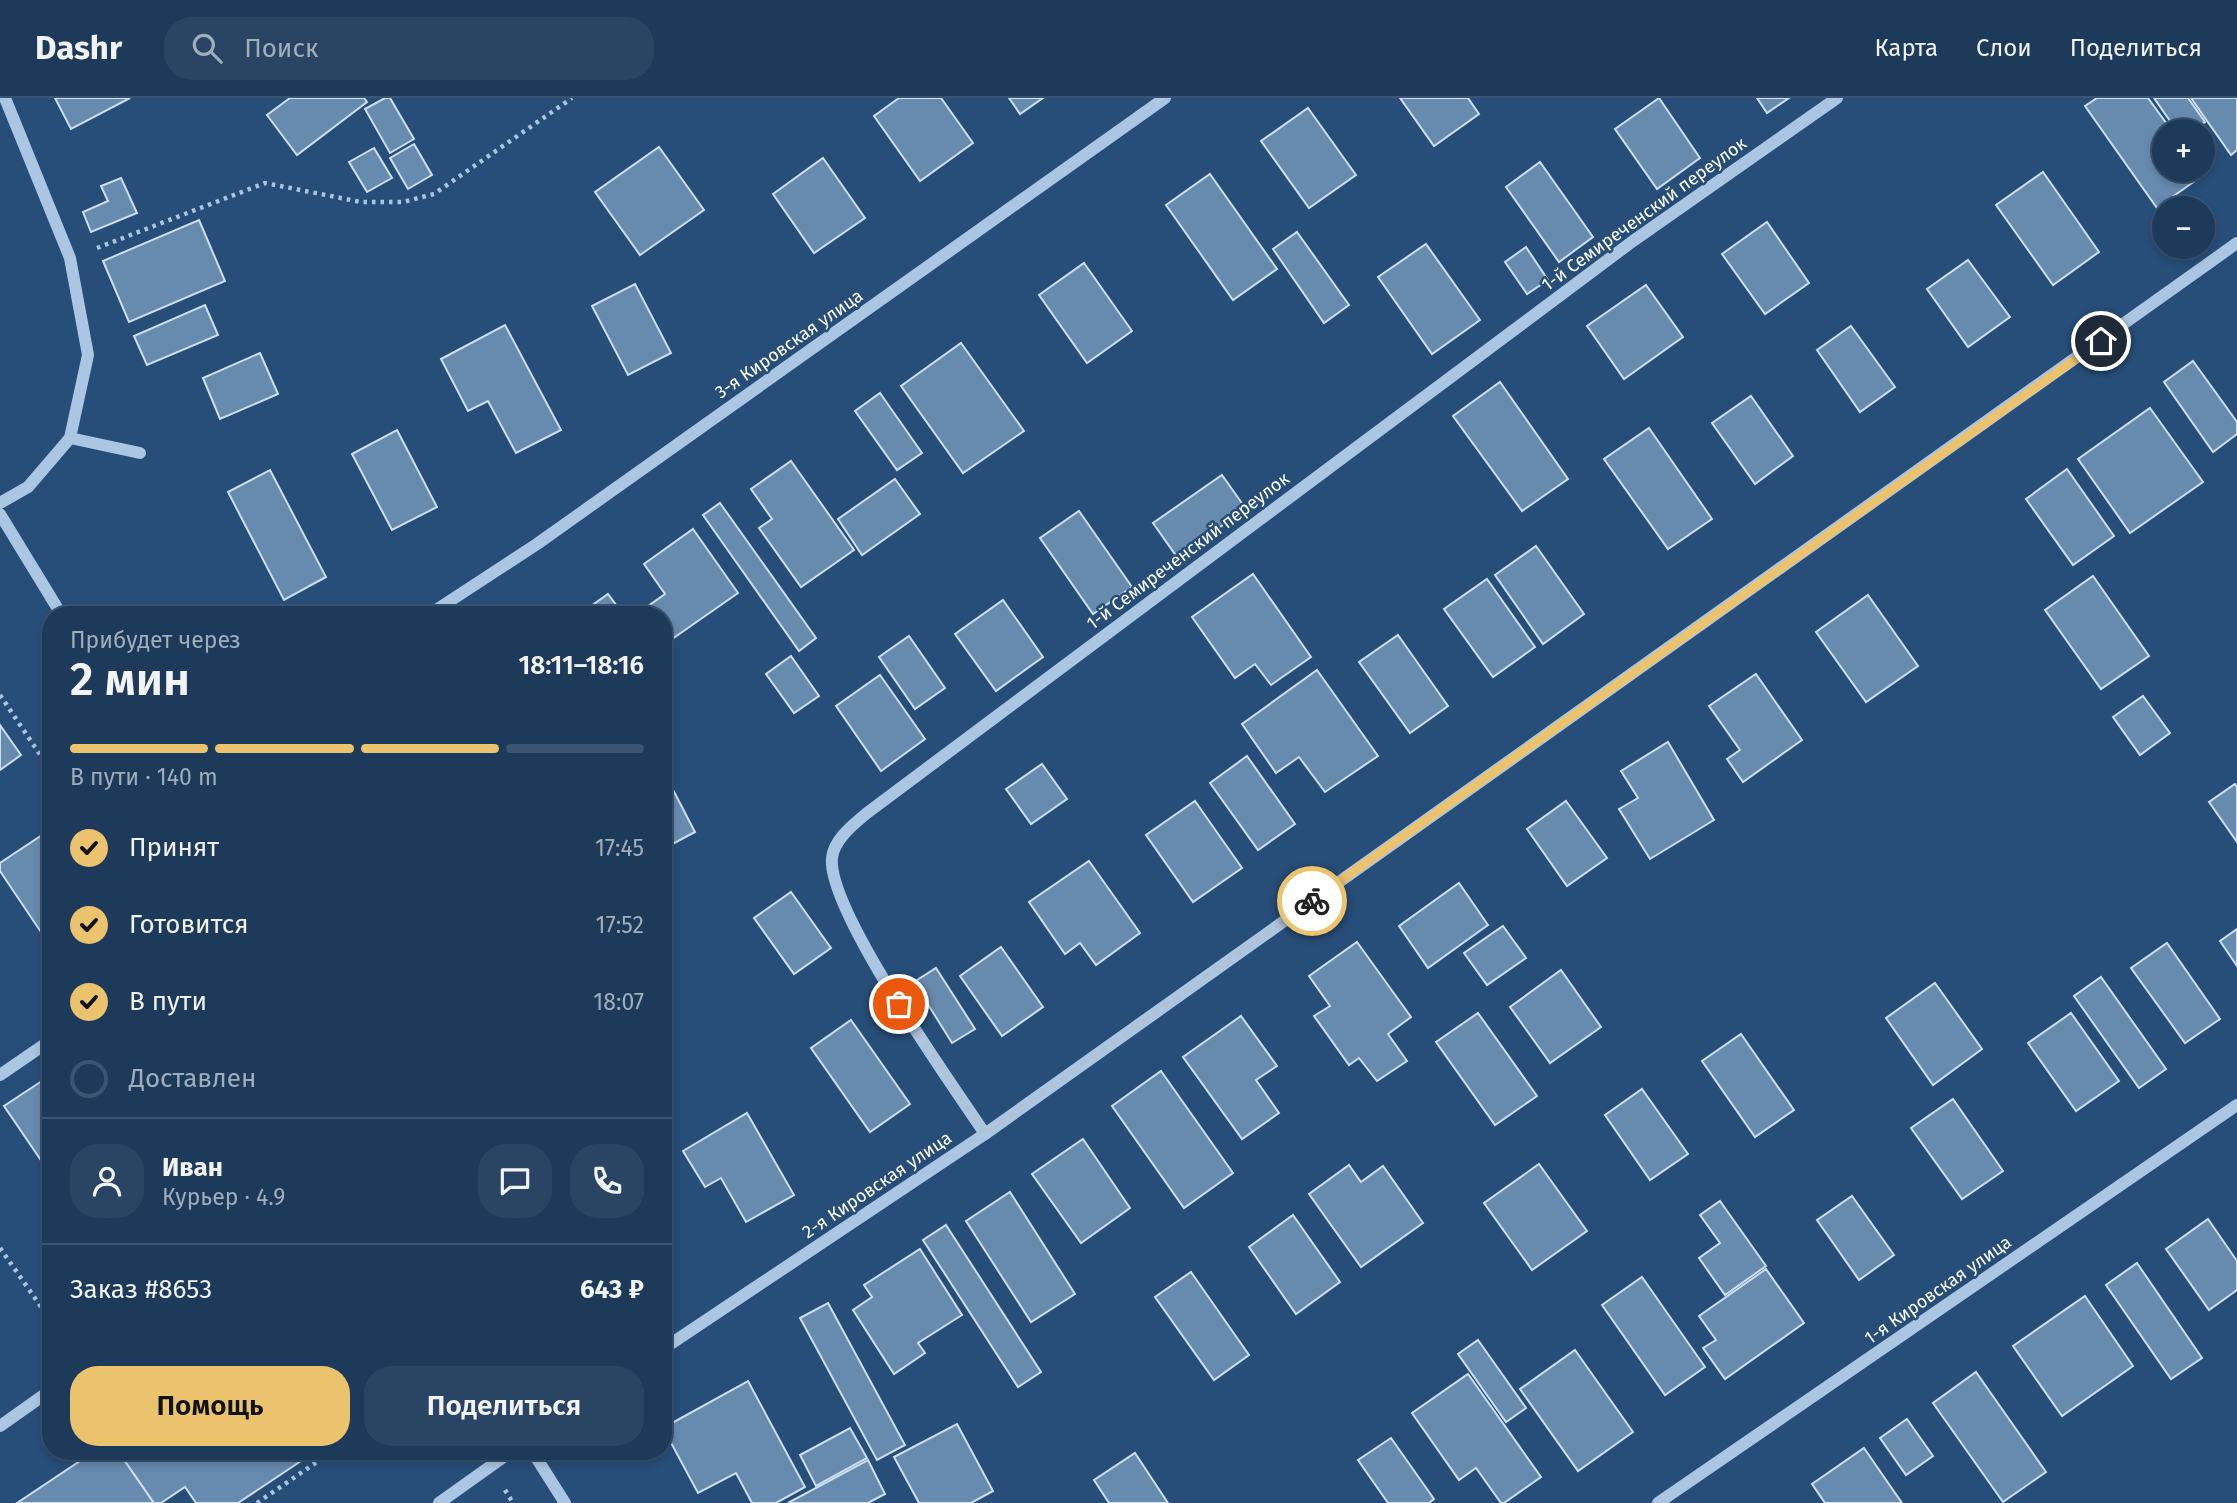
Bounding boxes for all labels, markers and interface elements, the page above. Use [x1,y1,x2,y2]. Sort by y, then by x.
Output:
search box [164,17,654,80]
text: Dashr [35,28,122,68]
icon: search [188,29,226,67]
text: Поиск [244,33,318,64]
text: Карта [1874,34,1938,62]
text: Слои [1976,34,2032,62]
text: Поделиться [2070,34,2202,62]
map controls [2152,119,2215,259]
button: + [2152,119,2215,182]
street label: 1-й Семиреченский переулок [1537,132,1751,296]
button: − [2152,196,2215,259]
street label: 3-я Кировская улица [711,285,867,403]
pin [2071,311,2131,371]
icon: home [2082,322,2120,360]
street label: 1-й Семиреченский переулок [1082,467,1294,634]
text: Прибудет через [70,626,241,654]
text: 18:11–18:16 [518,650,644,681]
text: 2 мин [70,652,190,707]
text: В пути · 140 m [70,763,218,791]
icon: check [70,829,108,867]
text: Принят [129,832,219,863]
text: 17:45 [595,834,644,862]
courier [1277,866,1347,936]
icon: bike [1293,882,1331,920]
icon: check [70,906,108,944]
text: Готовится [129,909,249,940]
text: 17:52 [596,911,644,939]
pin [869,974,929,1034]
icon: check [70,983,108,1021]
icon: bag [880,985,918,1023]
text: В пути [129,986,207,1017]
text: 18:07 [593,988,644,1016]
text: Доставлен [129,1063,256,1094]
street label: 2-я Кировская улица [798,1127,956,1243]
button: person [70,1144,144,1218]
button: chat [478,1144,552,1218]
button: phone [570,1144,644,1218]
text: Иван [162,1152,223,1183]
text: Курьер · 4.9 [162,1183,285,1211]
street label: 1-я Кировская улица [1860,1231,2016,1349]
text: Заказ #8653 [70,1274,212,1305]
text: 643 ₽ [580,1274,644,1305]
button: Помощь [70,1366,350,1446]
button: Поделиться [364,1366,644,1446]

